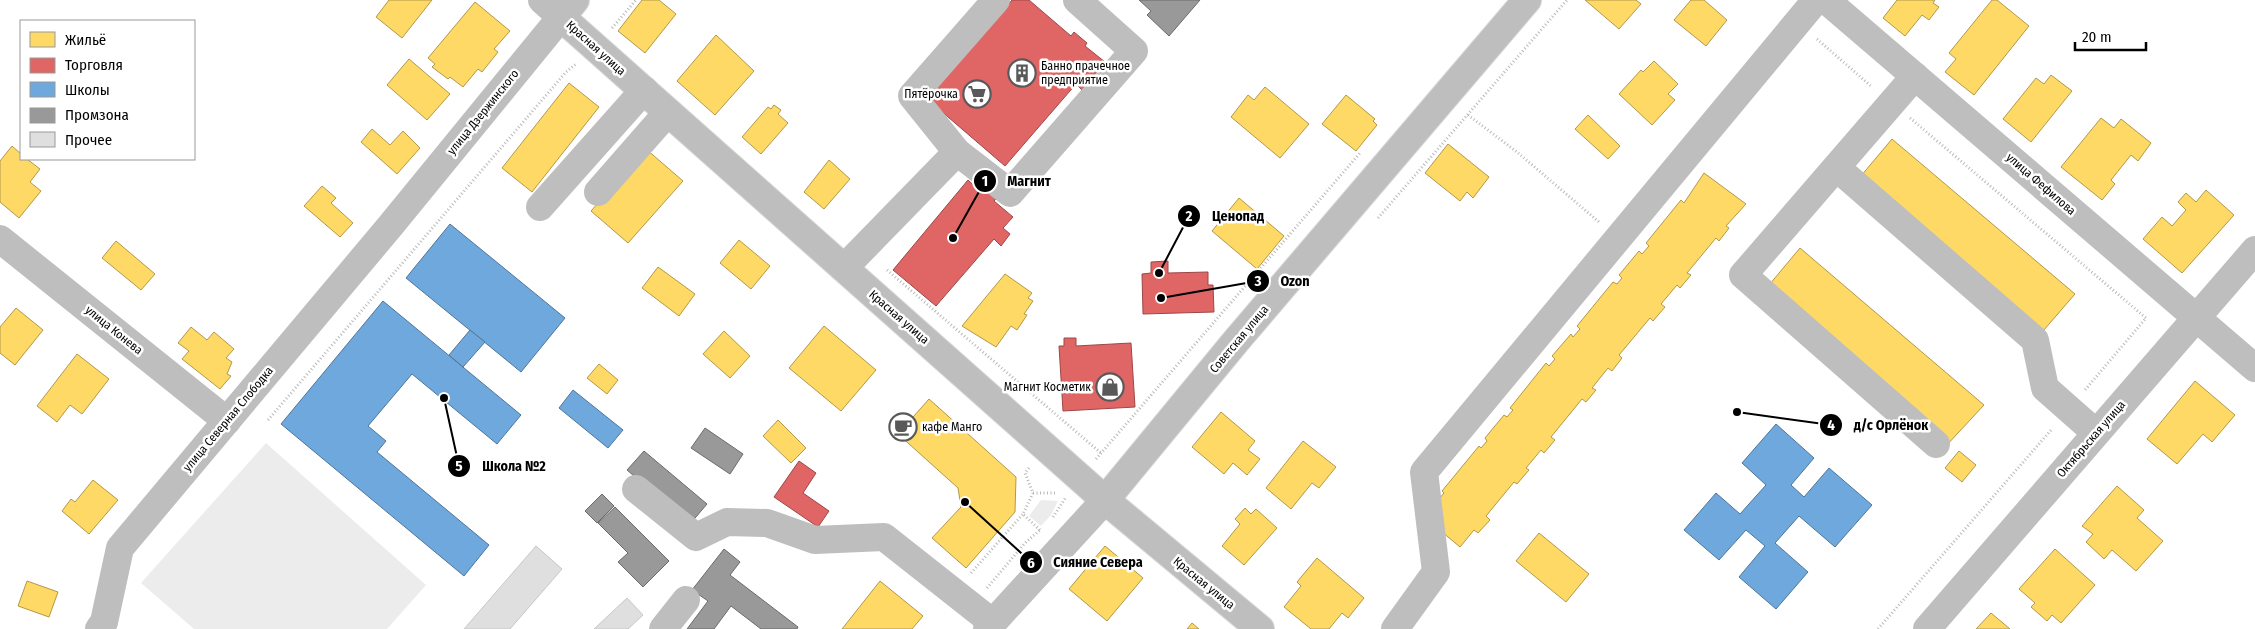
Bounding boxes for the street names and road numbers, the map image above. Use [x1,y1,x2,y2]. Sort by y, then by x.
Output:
street label: Красная улица [564,18,629,78]
street label: улица Дзержинского [444,67,522,157]
street label: улица Фефилова [2004,150,2079,218]
street label: Красная улица [866,287,932,347]
street label: Советская улица [1207,302,1271,376]
street label: улица Конева [83,303,146,357]
street label: улица Северная Слободка [180,364,276,474]
street label: Октябрьская улица [2054,398,2128,480]
street label: Красная улица [1171,554,1238,612]

